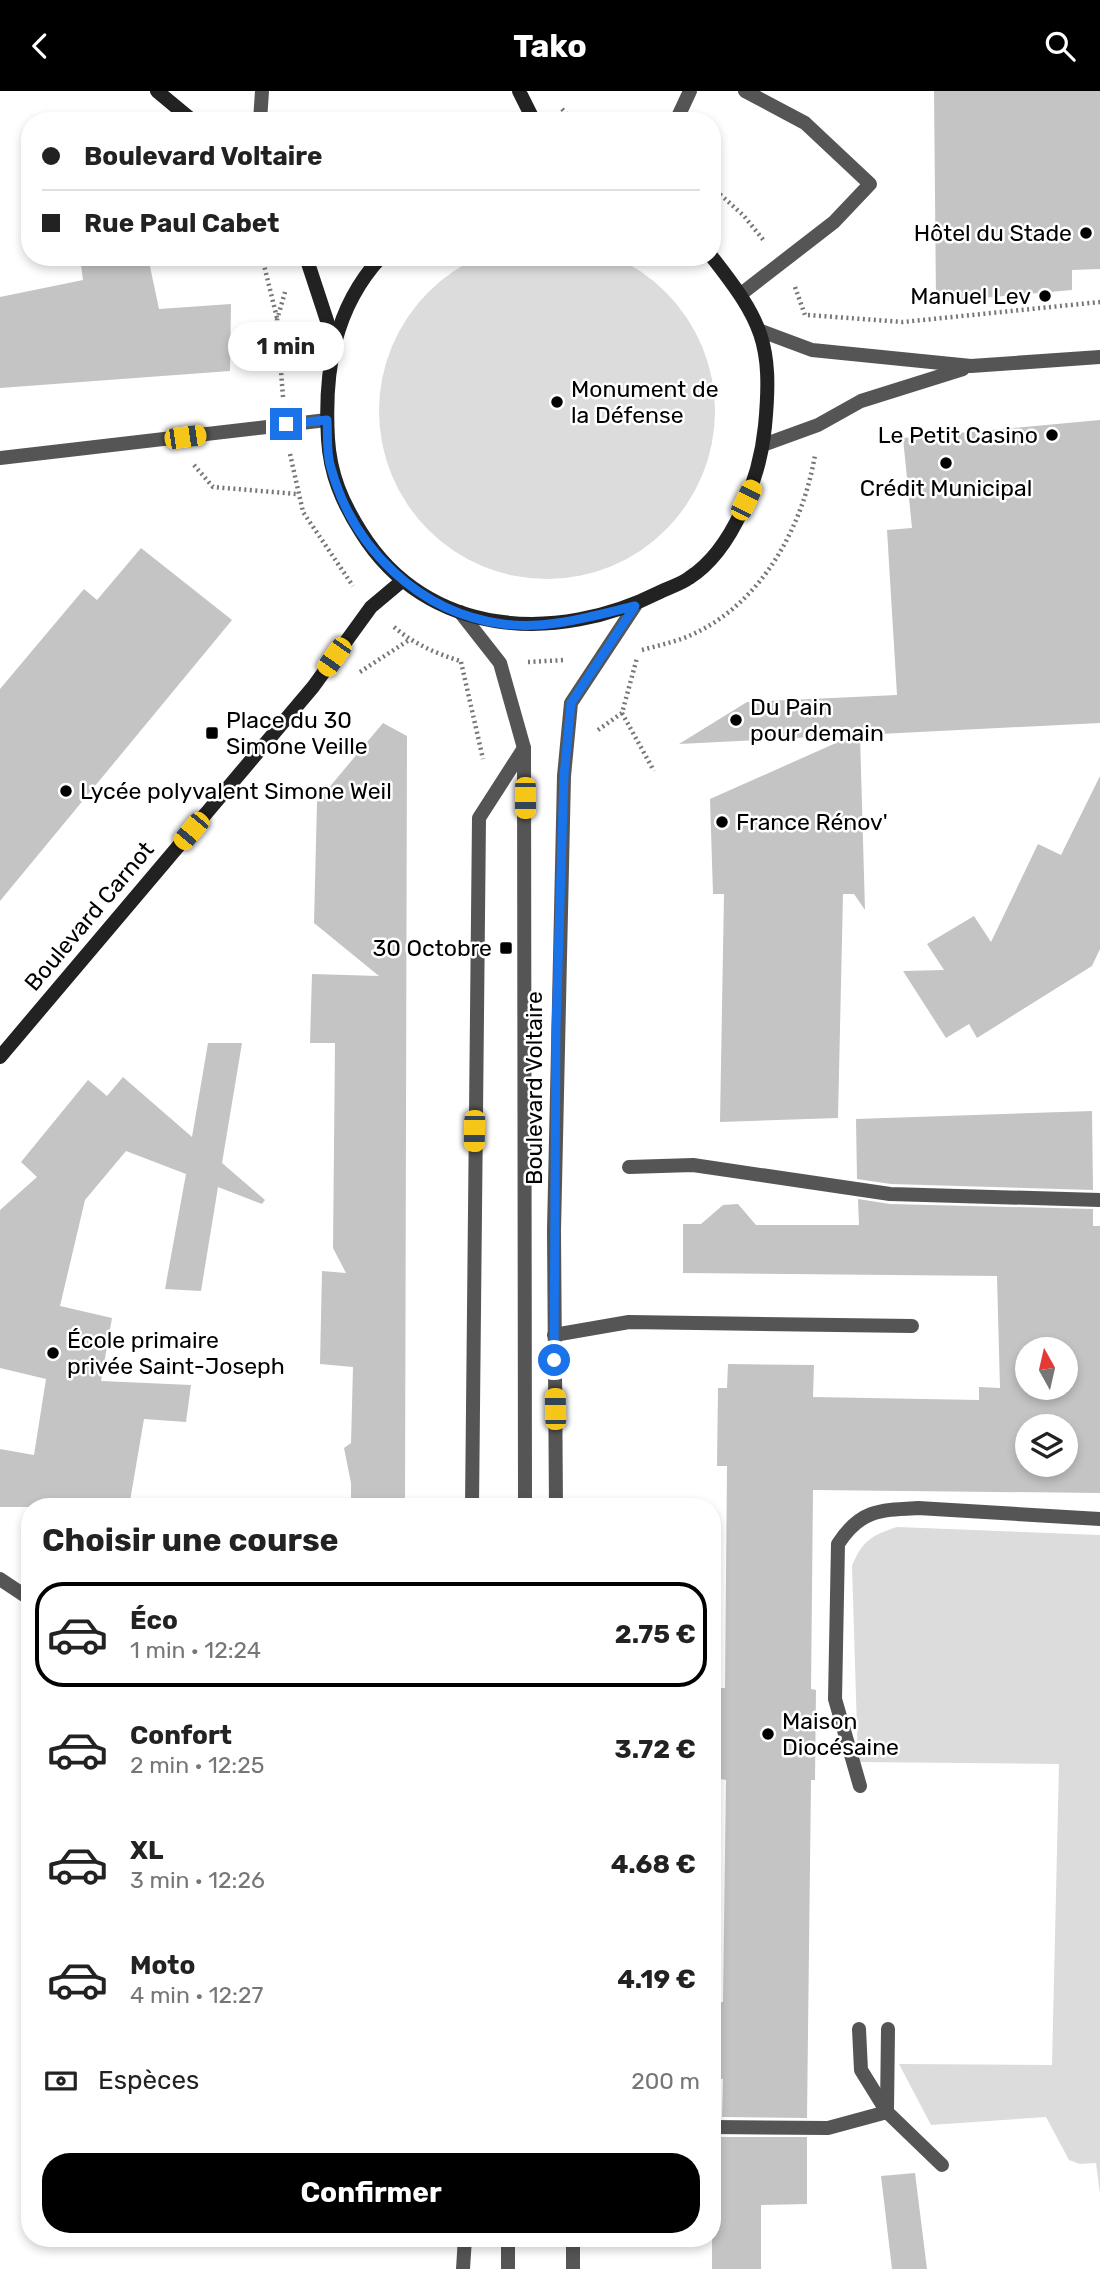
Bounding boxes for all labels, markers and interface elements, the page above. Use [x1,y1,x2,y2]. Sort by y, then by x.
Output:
icon: back [21,27,59,65]
text: Tako [513,27,587,65]
icon: search [1041,27,1079,65]
text: Boulevard Voltaire [84,141,322,172]
text: Rue Paul Cabet [84,208,279,239]
place label: Hôtel du Stade [914,219,1072,247]
marker: Hôtel du Stade [1078,225,1094,241]
place label: Manuel Lev [910,282,1031,310]
marker: Manuel Lev [1037,288,1053,304]
callout: 1 min [228,323,344,371]
text: 1 min [257,332,315,360]
place label: Monument de la Défense [571,375,719,429]
marker: Monument de la Défense [549,394,565,410]
route end [270,408,302,440]
place label: Le Petit Casino [878,421,1038,449]
car [163,424,208,450]
marker: Le Petit Casino [1044,427,1060,443]
marker: Crédit Municipal [938,455,954,471]
place label: Crédit Municipal [860,474,1032,502]
car [728,477,765,523]
car [314,634,355,680]
place label: Du Pain pour demain [750,693,884,747]
place label: Place du 30 Simone Veille [226,706,368,760]
marker: Du Pain pour demain [728,712,744,728]
marker: Place du 30 Simone Veille [204,725,220,741]
place label: Lycée polyvalent Simone Weil [80,777,392,805]
car [515,777,536,819]
marker: Lycée polyvalent Simone Weil [58,783,74,799]
car [170,808,213,854]
place label: France Rénov' [736,808,888,836]
marker: France Rénov' [714,814,730,830]
street label: Boulevard Carnot [18,836,160,996]
place label: 30 Octobre [372,934,492,962]
marker: 30 Octobre [498,940,514,956]
street label: Boulevard Voltaire [520,991,548,1185]
car [464,1110,485,1152]
place label: École primaire privée Saint-Joseph [67,1326,285,1380]
north arrow [1015,1337,1078,1400]
map controls [1015,1337,1078,1477]
route start [538,1344,570,1376]
marker: École primaire privée Saint-Joseph [45,1345,61,1361]
car [545,1388,566,1430]
button: layers [1015,1414,1078,1477]
text: Choisir une course [42,1521,339,1559]
icon: car [46,1603,109,1666]
text: Éco [130,1605,178,1636]
text: 2.75 € [615,1619,696,1650]
text: 1 min · 12:24 [130,1636,261,1664]
place label: Maison Diocésaine [782,1707,899,1761]
icon: car [46,1718,109,1781]
text: Confort [130,1720,232,1751]
marker: Maison Diocésaine [760,1726,776,1742]
text: 3.72 € [615,1734,696,1765]
text: 2 min · 12:25 [130,1751,264,1779]
icon: car [46,1833,109,1896]
text: XL [130,1835,163,1866]
text: 4.68 € [611,1849,696,1880]
text: 3 min · 12:26 [130,1866,265,1894]
icon: car [46,1948,109,2011]
text: Moto [130,1950,195,1981]
text: 4.19 € [617,1964,696,1995]
text: 4 min · 12:27 [130,1981,263,2009]
icon: cash [42,2062,80,2100]
text: Espèces [98,2065,199,2096]
text: 200 m [631,2067,700,2095]
button: Confirmer [42,2153,700,2233]

